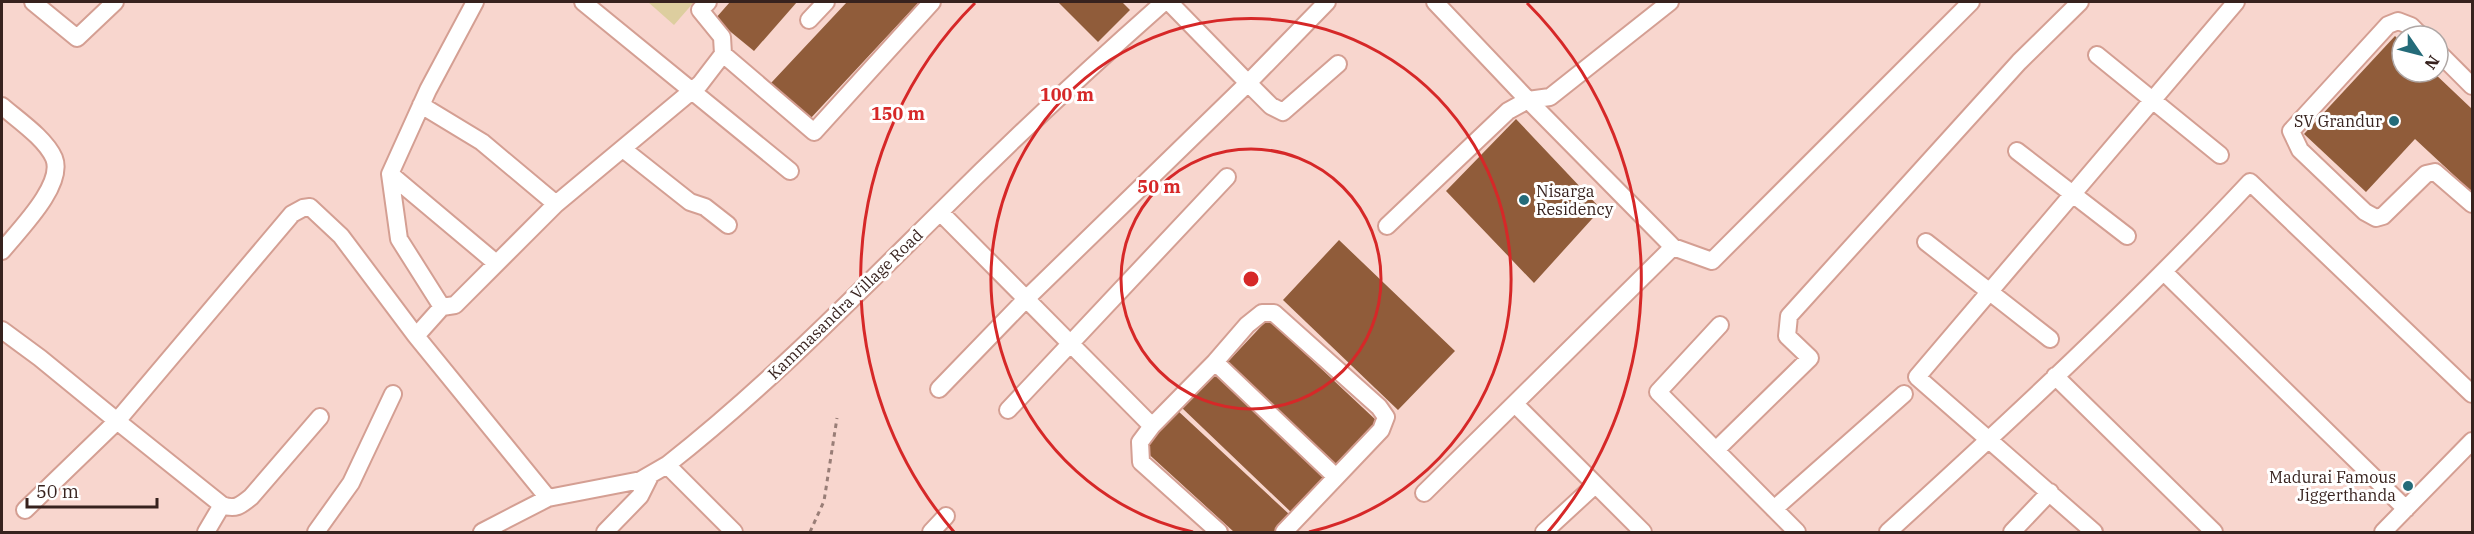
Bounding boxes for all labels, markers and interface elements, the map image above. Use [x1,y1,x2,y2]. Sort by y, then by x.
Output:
north arrow [2390,24,2450,84]
text: N [2420,52,2444,74]
text: 100 m [1040,83,1095,106]
text: 150 m [871,102,926,125]
place label: SV Grandur [2294,111,2382,131]
marker: SV Grandur [2387,114,2401,128]
text: 50 m [1137,175,1181,198]
place label: Nisarga Residency [1536,181,1614,219]
marker: Nisarga Residency [1517,193,1531,207]
street label: Kammasandra Village Road [763,224,927,383]
centre of rings [1241,269,1261,289]
place label: Madurai Famous Jiggerthanda [2269,467,2396,505]
scale bar [27,471,158,509]
marker: Madurai Famous Jiggerthanda [2401,479,2415,493]
text: 50 m [36,480,79,503]

